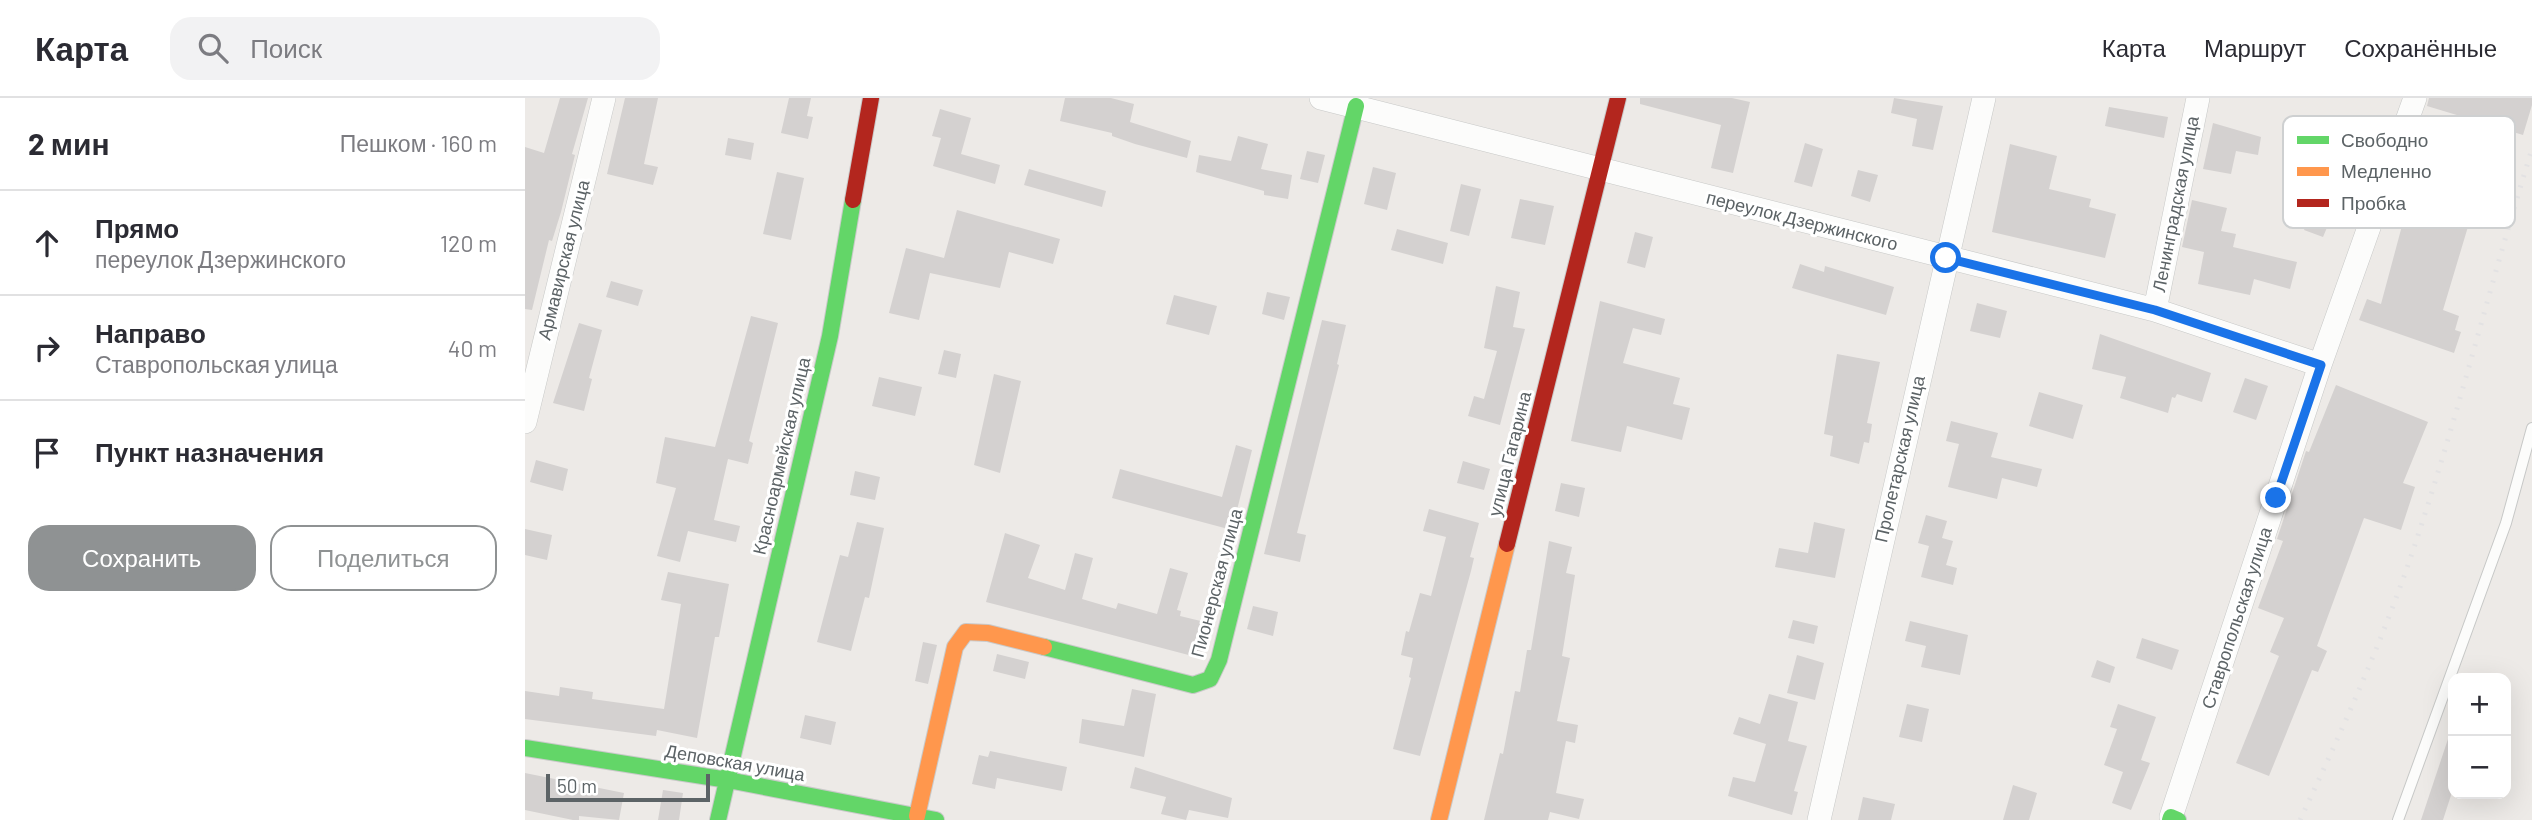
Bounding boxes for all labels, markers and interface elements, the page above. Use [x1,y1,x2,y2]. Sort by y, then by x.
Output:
search box [170,17,660,80]
text: Карта [35,28,128,68]
icon: search [194,29,232,67]
text: Поиск [250,32,322,63]
text: Карта [2102,33,2166,62]
text: Маршрут [2204,33,2306,62]
text: Сохранённые [2344,33,2497,62]
street label: Ленинградская улица [2147,113,2203,294]
legend [2283,116,2515,228]
text: 2 мин [28,125,110,161]
text: Свободно [2341,128,2428,151]
text: Пешком · 160 m [340,129,497,157]
text: Медленно [2341,159,2431,182]
street label: Армавирская улица [532,177,594,342]
street label: переулок Дзержинского [1704,186,1900,254]
text: Пробка [2341,191,2406,214]
text: Прямо [95,212,179,243]
icon: ahead [28,224,66,262]
text: 120 m [440,229,497,257]
route start [1930,242,1961,273]
text: переулок Дзержинского [95,245,346,273]
text: Направо [95,317,206,348]
icon: right [28,329,66,367]
text: 40 m [448,334,497,362]
text: Ставропольская улица [95,350,338,378]
street label: Красноармейская улица [748,354,815,557]
street label: Пролетарская улица [1869,372,1929,544]
street label: улица Гагарина [1483,388,1535,519]
icon: arrive [28,434,66,472]
text: Пункт назначения [95,436,324,467]
route end [2260,482,2291,513]
street label: Пионерская улица [1186,505,1247,660]
street label: Ставропольская улица [2196,523,2276,711]
button: Сохранить [28,525,256,591]
button: Поделиться [270,525,497,591]
map controls [2448,673,2511,799]
button: + [2448,673,2511,736]
button: − [2448,736,2511,799]
street label: Деповская улица [664,739,808,785]
scale bar [546,771,711,803]
text: 50 m [557,774,597,797]

